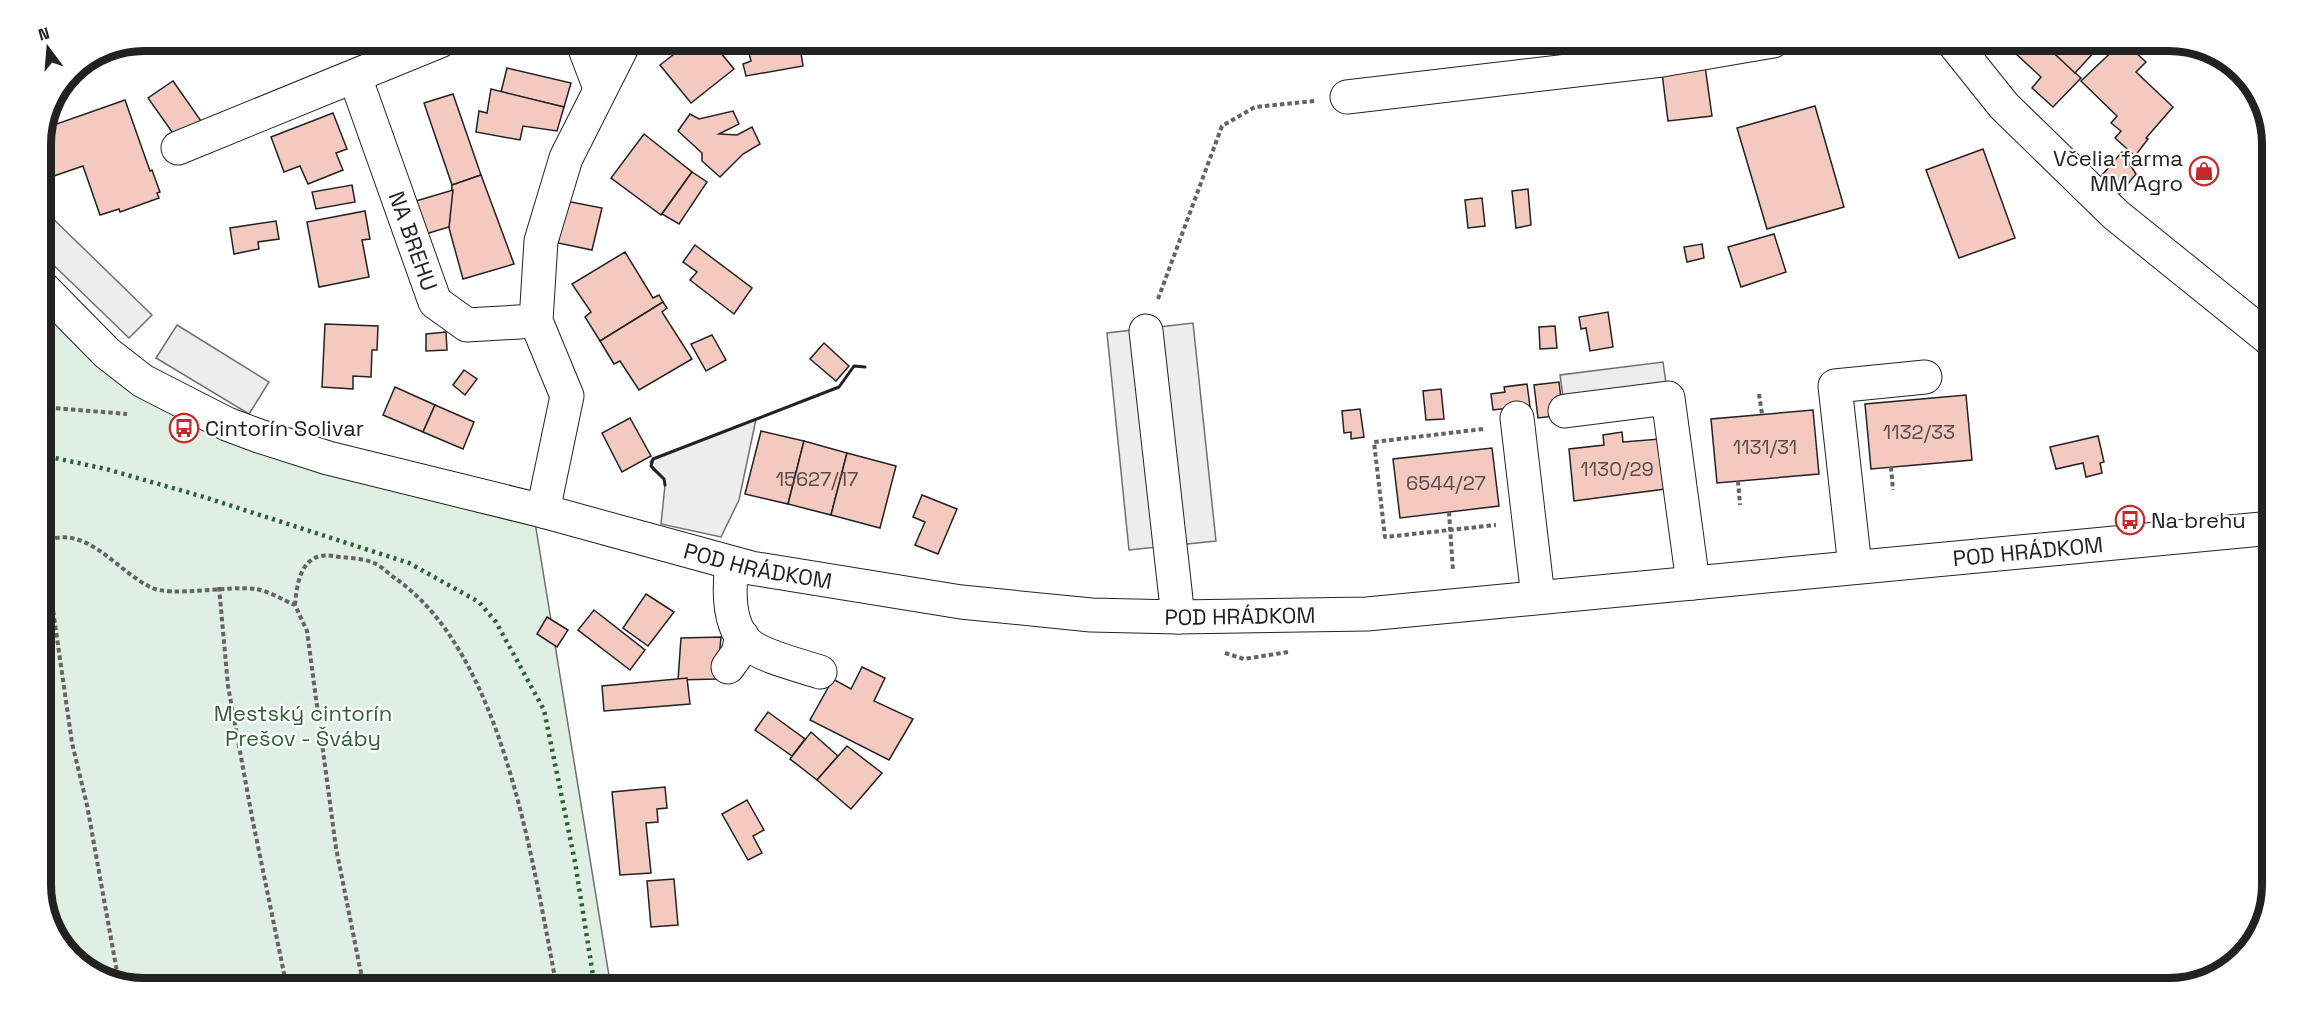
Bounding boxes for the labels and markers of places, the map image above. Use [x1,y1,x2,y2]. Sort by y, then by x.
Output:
place label: Včelia farma MM Agro [2053,144,2183,197]
shop icon: Včelia farma MM Agro [2188,155,2220,187]
bus stop icon: Cintorín Solivar [168,412,200,444]
place label: Cintorín Solivar [205,414,364,442]
bus stop icon: Na brehu [2114,504,2146,536]
place label: Na brehu [2151,506,2246,534]

